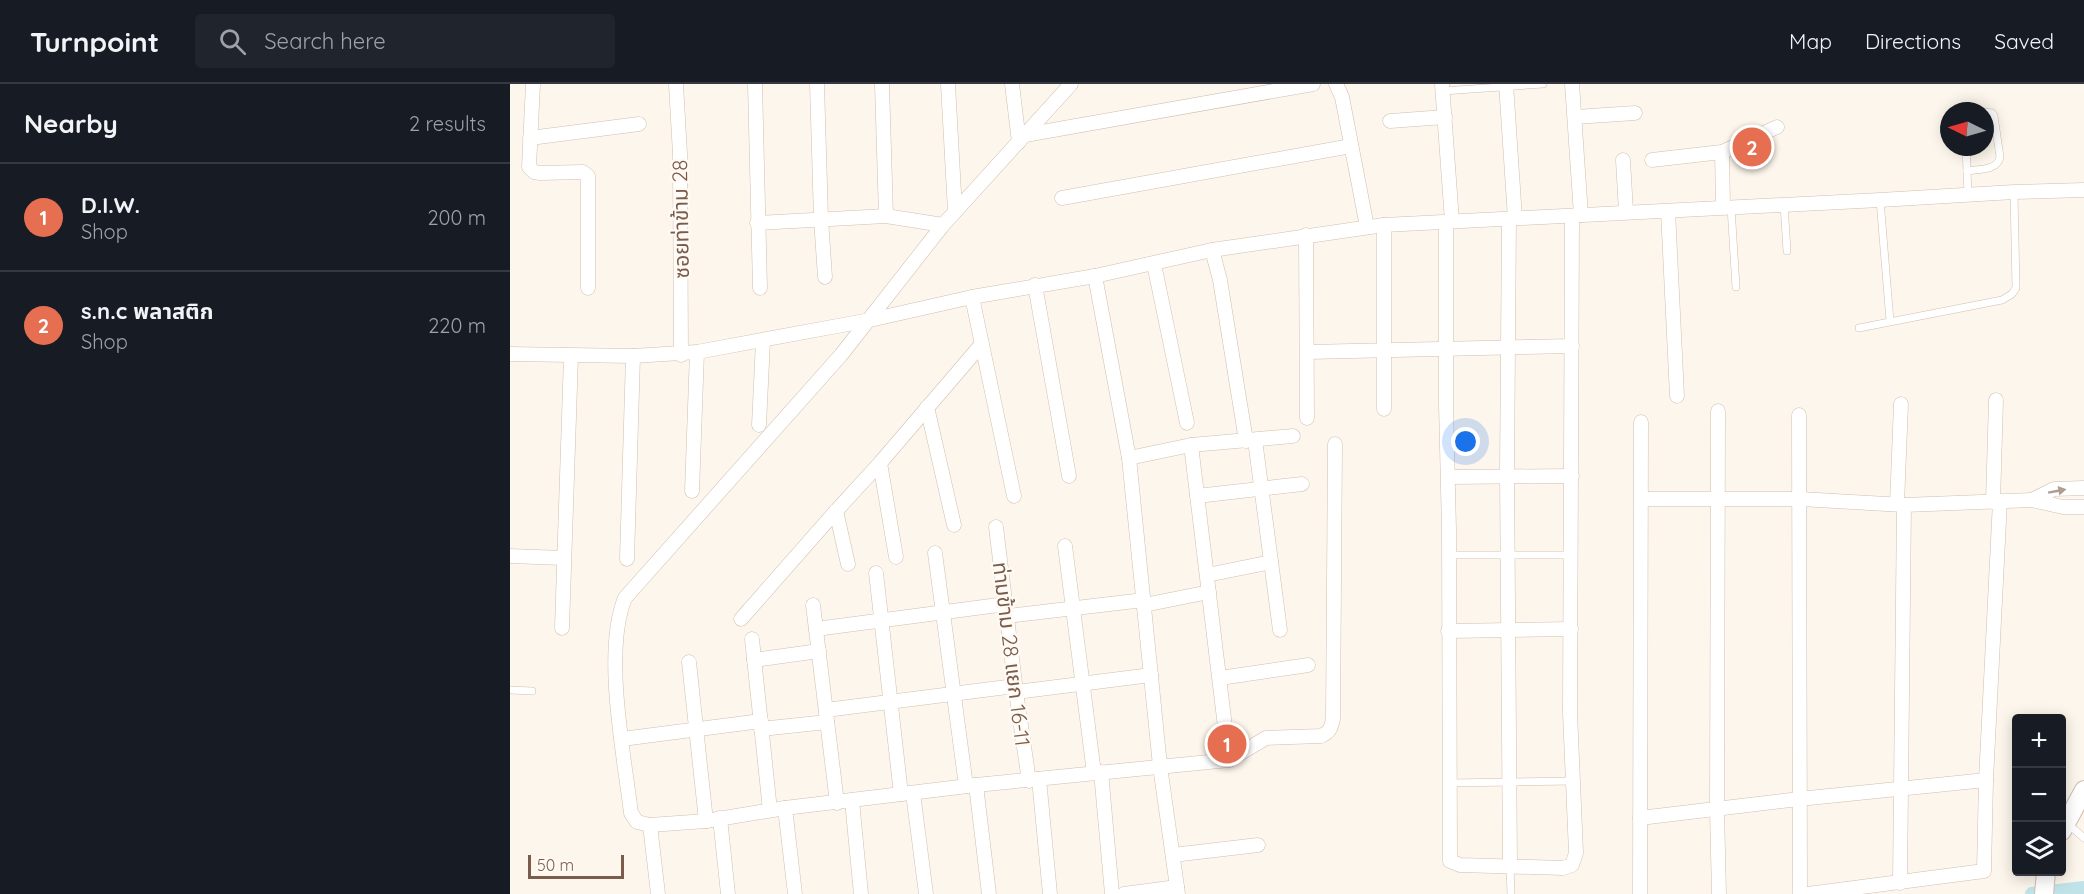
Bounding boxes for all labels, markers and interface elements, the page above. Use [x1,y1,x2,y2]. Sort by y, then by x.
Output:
search box [195,14,615,68]
text: Turnpoint [30,24,159,59]
icon: search [216,25,249,58]
text: Search here [264,27,386,55]
text: Map [1789,28,1832,54]
text: Directions [1865,28,1961,54]
text: Saved [1994,28,2054,54]
north arrow [1940,102,1994,156]
text: Nearby [24,107,118,140]
text: 2 results [409,111,486,136]
pin: 2 [1732,124,1772,170]
street label: ซอยท่าข้าม 28 [666,159,694,279]
text: D.I.W. [81,191,140,219]
text: 1 [40,205,47,230]
text: 200 m [427,205,486,230]
text: Shop [81,219,128,244]
text: s.n.c พลาสติก [81,297,213,325]
text: 2 [38,313,49,338]
text: 220 m [428,313,486,338]
text: Shop [81,329,128,354]
your location [1451,427,1480,456]
one-way arrow [2048,486,2067,495]
street label: ท่ามข้าม 28 แยก 16-11 [988,560,1036,748]
map controls [2012,714,2066,876]
button: + [2012,714,2066,768]
pin: 1 [1208,722,1246,766]
button: − [2012,768,2066,822]
button: layers [2012,822,2066,876]
scale bar [528,852,624,880]
text: 50 m [537,855,574,875]

